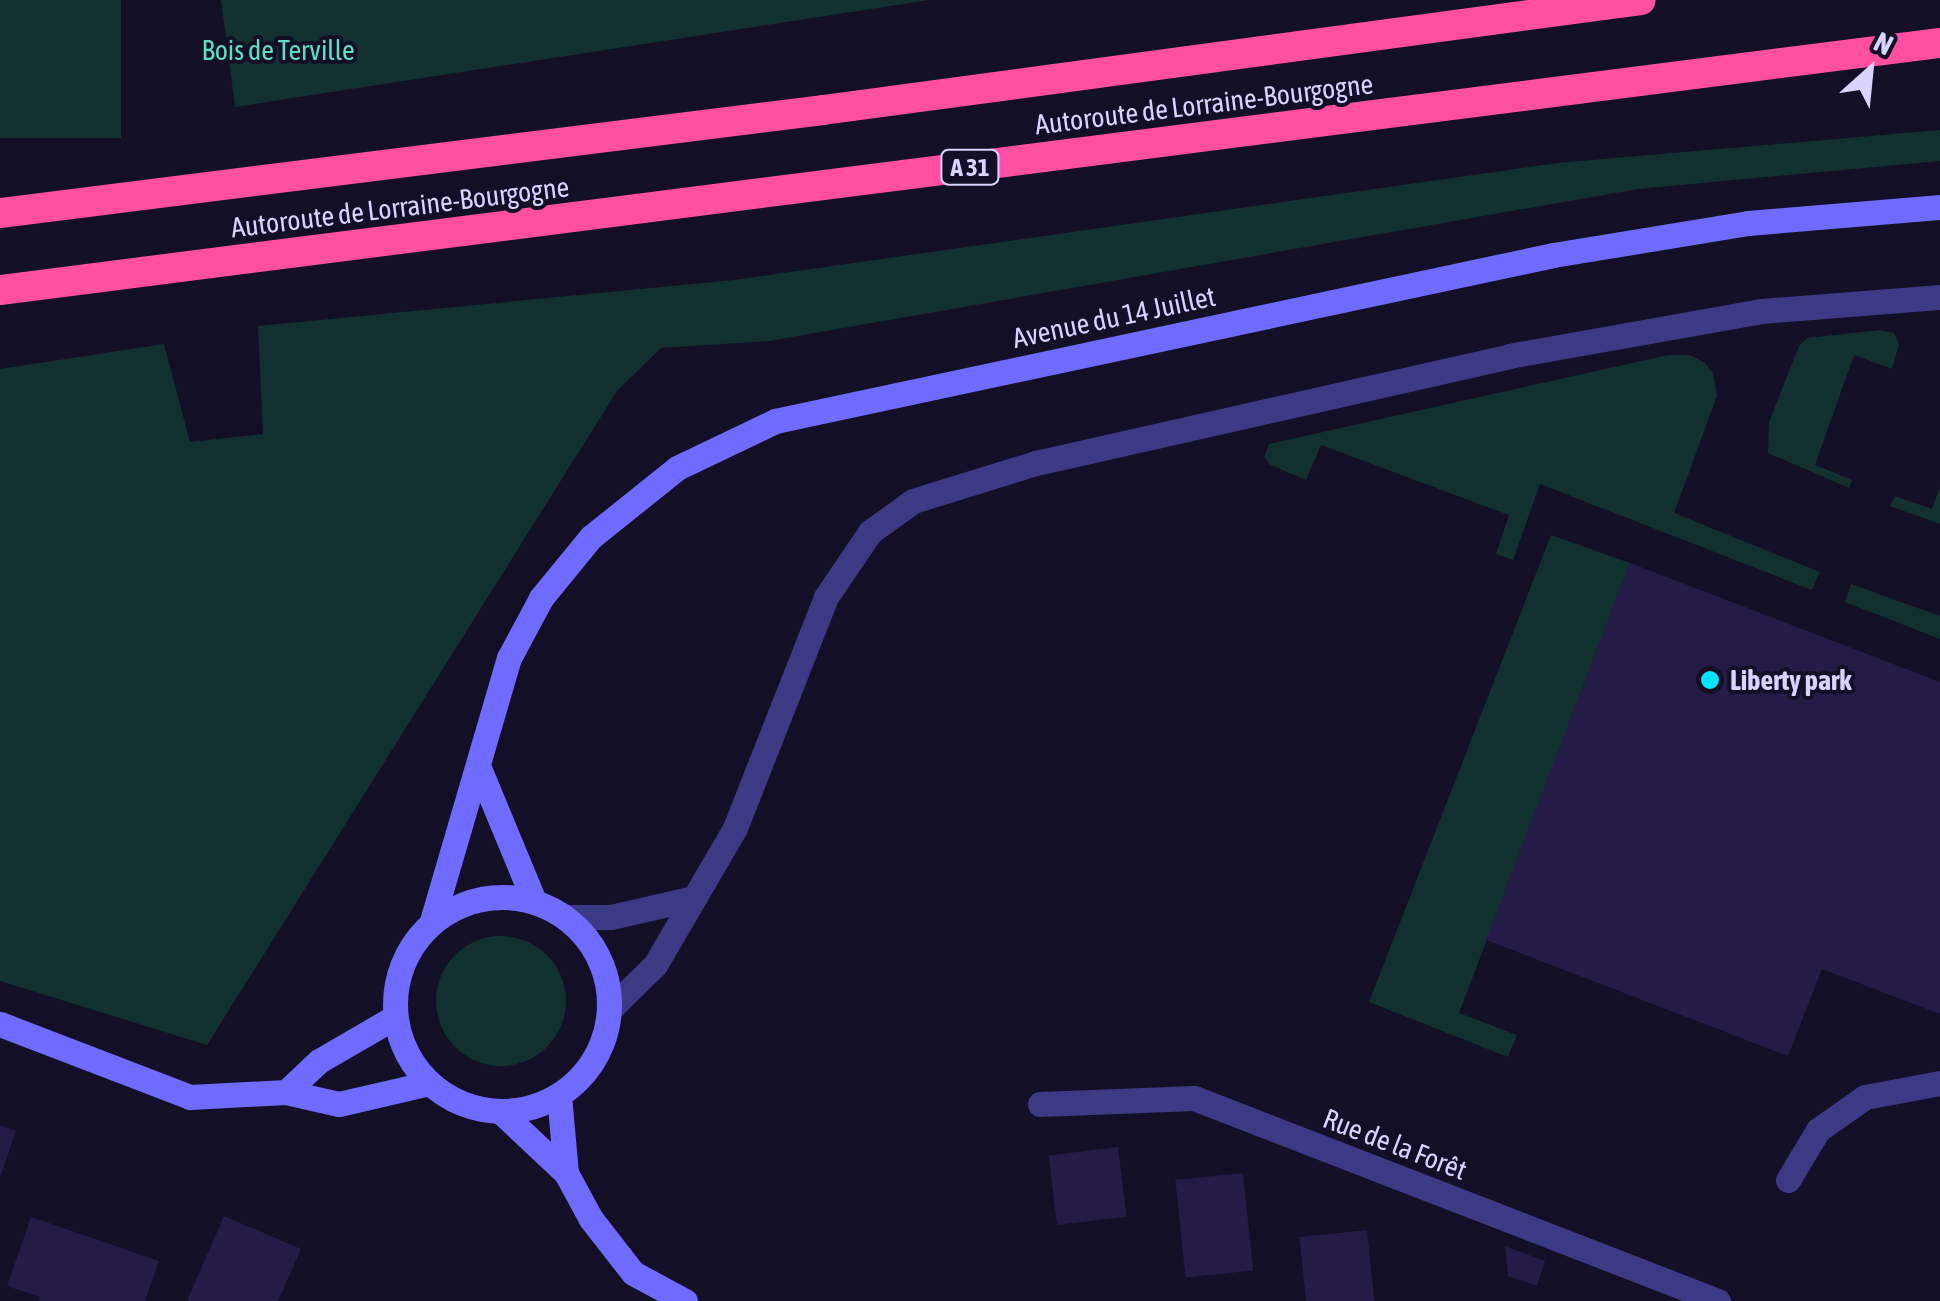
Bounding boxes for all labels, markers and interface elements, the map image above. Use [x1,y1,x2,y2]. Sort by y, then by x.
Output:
north arrow [1820,20,1920,120]
text: N [1869,25,1898,61]
park label: Bois de Terville [201,33,355,67]
street label: Autoroute de Lorraine-Bourgogne [1033,67,1375,141]
road number: A 31 [940,147,1000,187]
street label: Autoroute de Lorraine-Bourgogne [229,170,571,244]
street label: Avenue du 14 Juillet [1010,279,1218,355]
place label: Liberty park [1730,663,1852,697]
marker: Liberty park [1699,669,1721,691]
street label: Rue de la Forêt [1318,1101,1472,1187]

